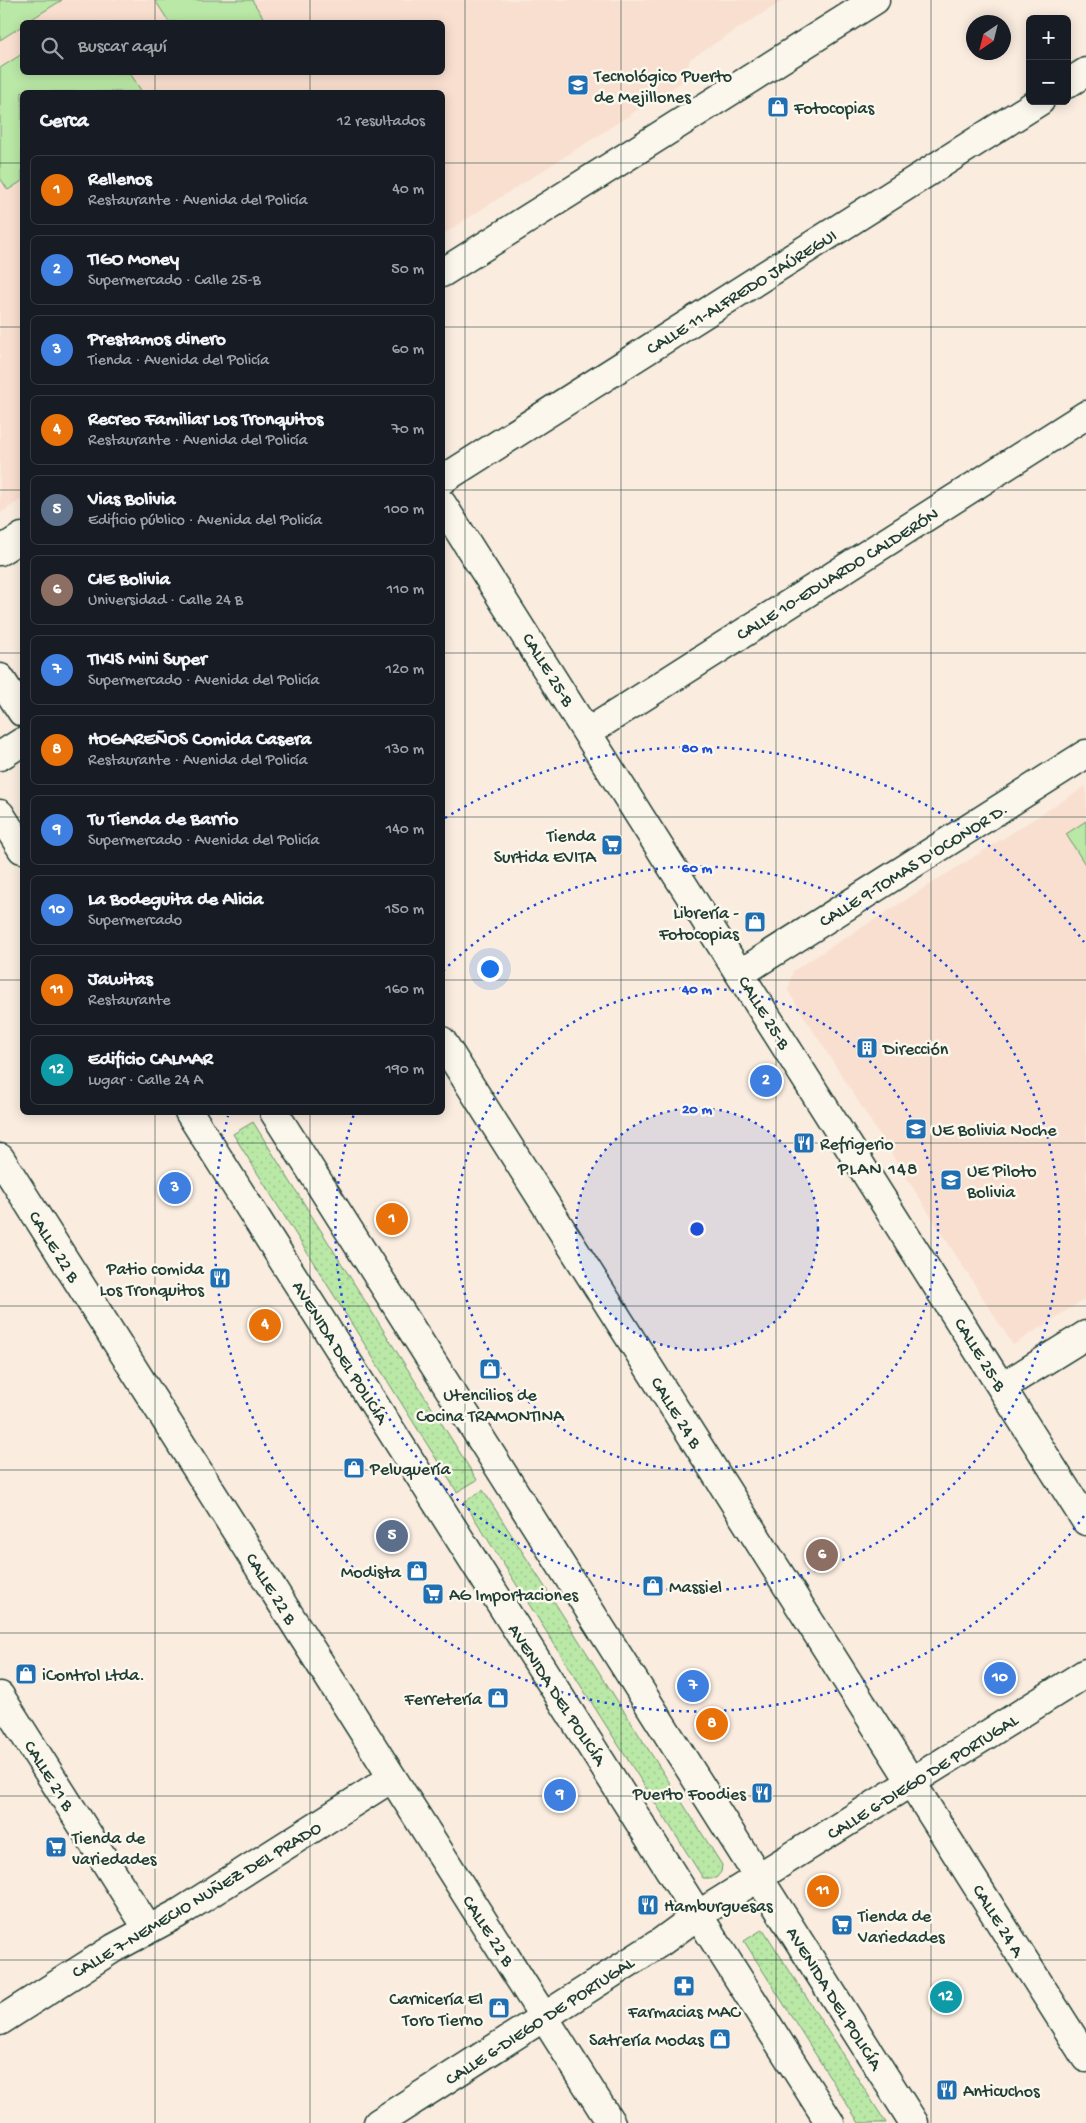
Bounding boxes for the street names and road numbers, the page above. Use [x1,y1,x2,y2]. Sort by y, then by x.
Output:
street label: CALLE 11-ALFREDO JAÚREGUI [643,226,841,360]
street label: CALLE 10-EDUARDO CALDERÓN [733,504,943,646]
street label: CALLE 25-B [516,630,578,711]
street label: CALLE 9-TOMAS D'OCONOR D. [816,799,1013,933]
street label: CALLE 25-B [732,973,794,1054]
street label: CALLE 22 B [23,1208,83,1288]
street label: AVENIDA DEL POLICÍA [286,1278,392,1430]
street label: CALLE 25-B [948,1315,1010,1396]
street label: CALLE 24 B [645,1374,705,1453]
street label: CALLE 22 B [240,1550,300,1630]
street label: AVENIDA DEL POLICÍA [502,1621,610,1771]
street label: CALLE 6-DIEGO DE PORTUGAL [824,1710,1024,1846]
street label: CALLE 21 B [18,1737,78,1816]
street label: CALLE 7-NEMECIO NUÑEZ DEL PRADO [69,1818,326,1984]
street label: CALLE 24 A [966,1881,1028,1963]
street label: CALLE 22 B [456,1892,518,1971]
street label: AVENIDA DEL POLICÍA [780,1924,886,2076]
street label: CALLE 6-DIEGO DE PORTUGAL [442,1952,640,2091]

